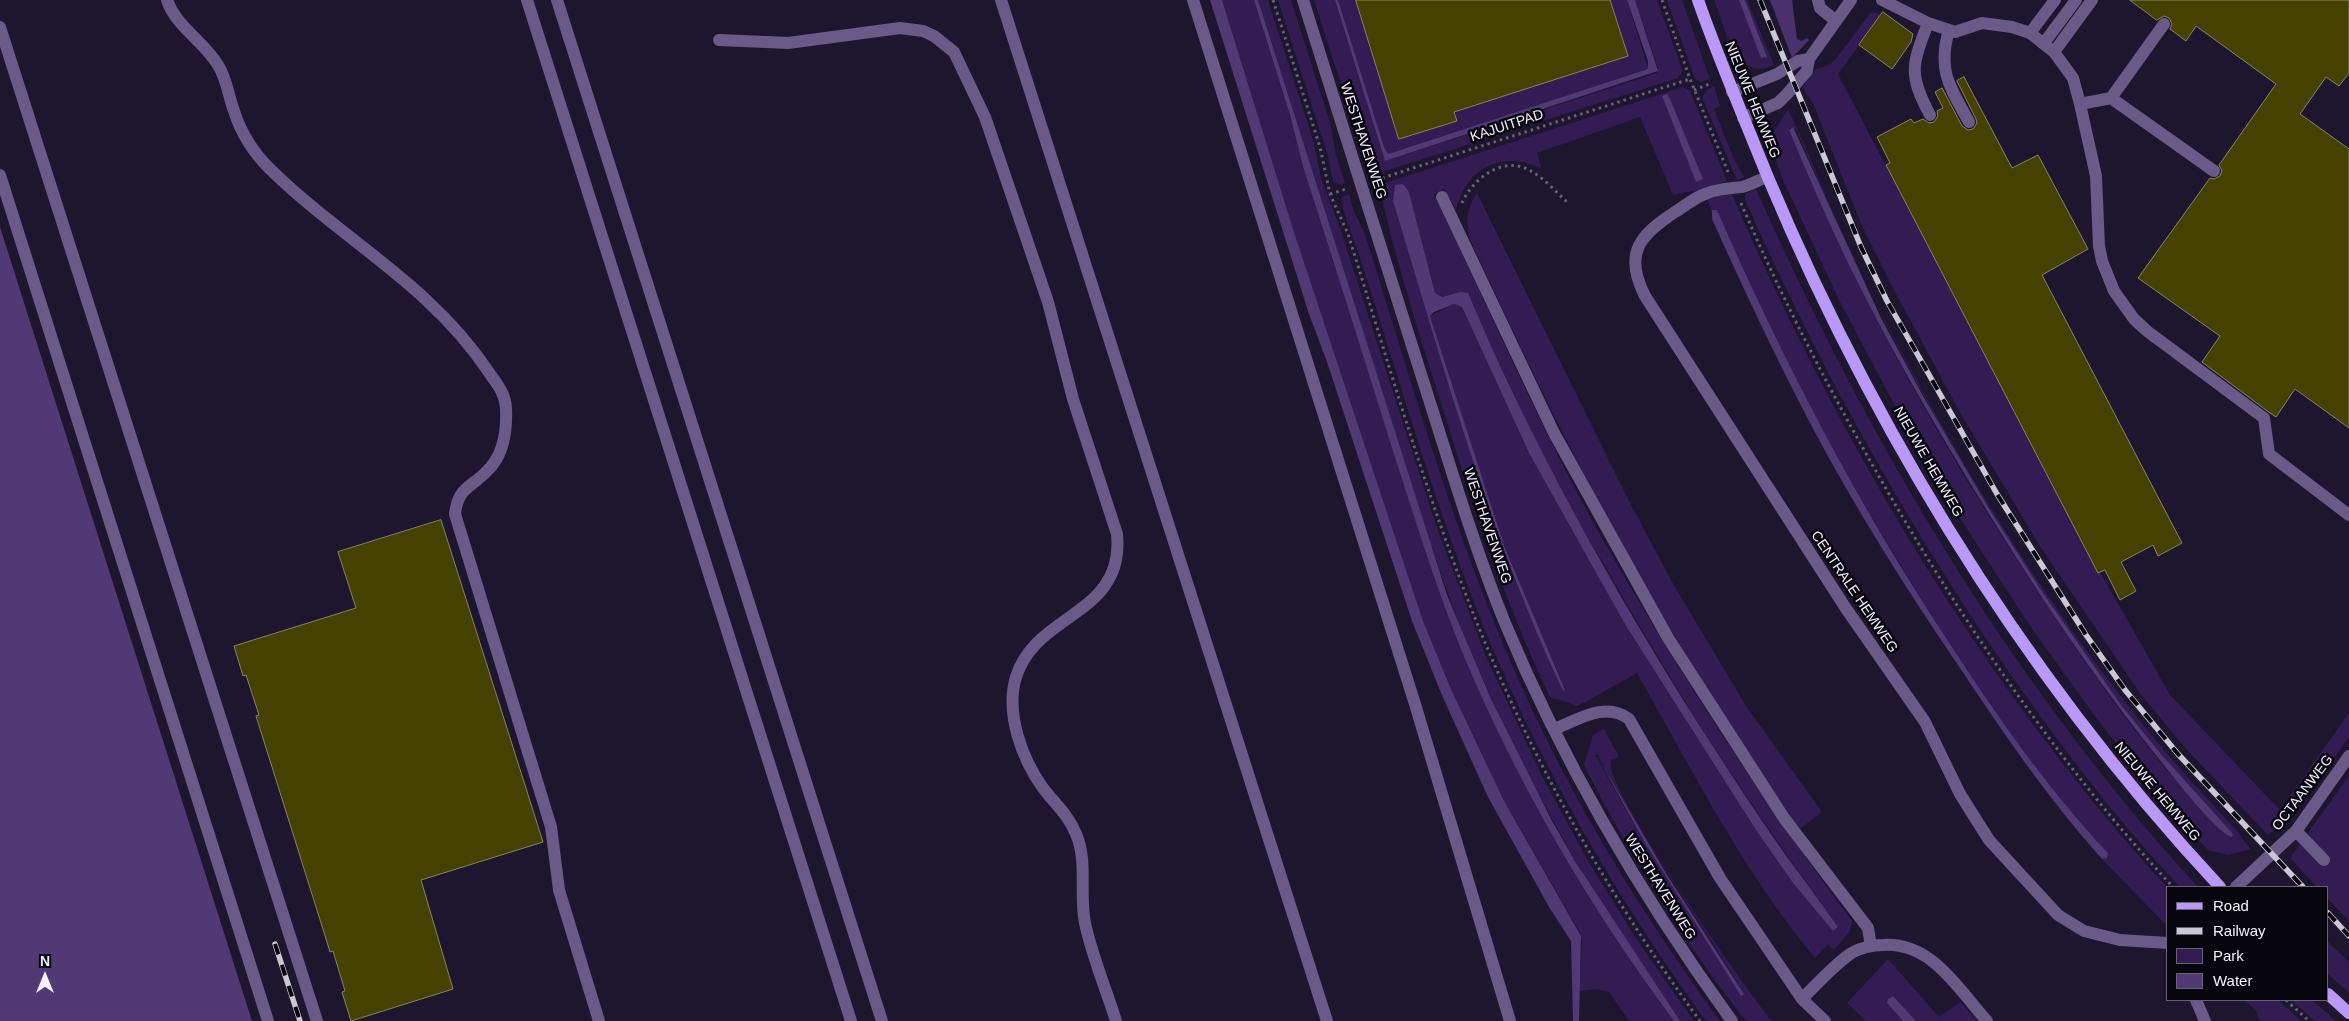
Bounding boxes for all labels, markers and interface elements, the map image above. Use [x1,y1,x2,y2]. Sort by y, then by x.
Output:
street label: NIEUWE HEMWEG [1721,39,1783,161]
street label: WESTHAVENWEG [1336,81,1390,201]
street label: KAJUITPAD [1468,106,1546,146]
street label: NIEUWE HEMWEG [1890,404,1966,520]
street label: WESTHAVENWEG [1459,466,1515,586]
street label: CENTRALE HEMWEG [1807,528,1901,656]
street label: NIEUWE HEMWEG [2111,739,2203,845]
street label: OCTAANWEG [2269,752,2337,834]
street label: WESTHAVENWEG [1621,831,1699,943]
legend [2166,886,2329,1001]
text: Road [2213,897,2249,914]
text: Railway [2213,922,2266,939]
text: Park [2213,947,2244,964]
north arrow [20,951,70,1001]
text: N [40,953,50,969]
text: Water [2213,972,2252,989]

